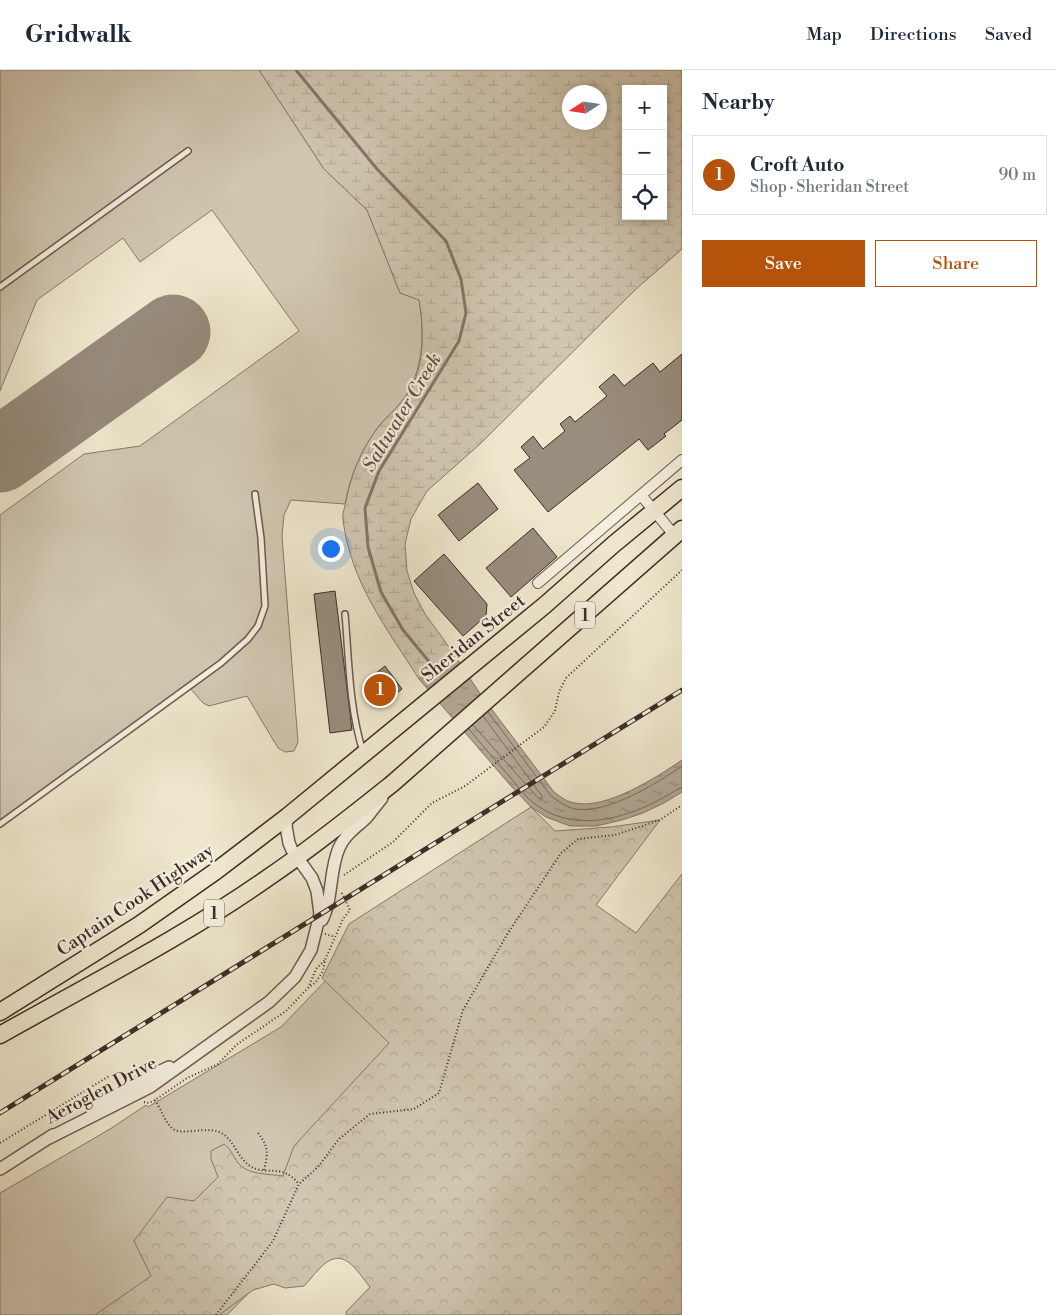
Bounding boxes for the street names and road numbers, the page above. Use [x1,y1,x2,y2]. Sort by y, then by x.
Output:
street label: Sheridan Street [417,589,530,687]
road number: 1 [575,602,595,628]
street label: Captain Cook Highway [52,839,218,961]
road number: 1 [204,900,224,926]
street label: Aeroglen Drive [41,1051,161,1130]

